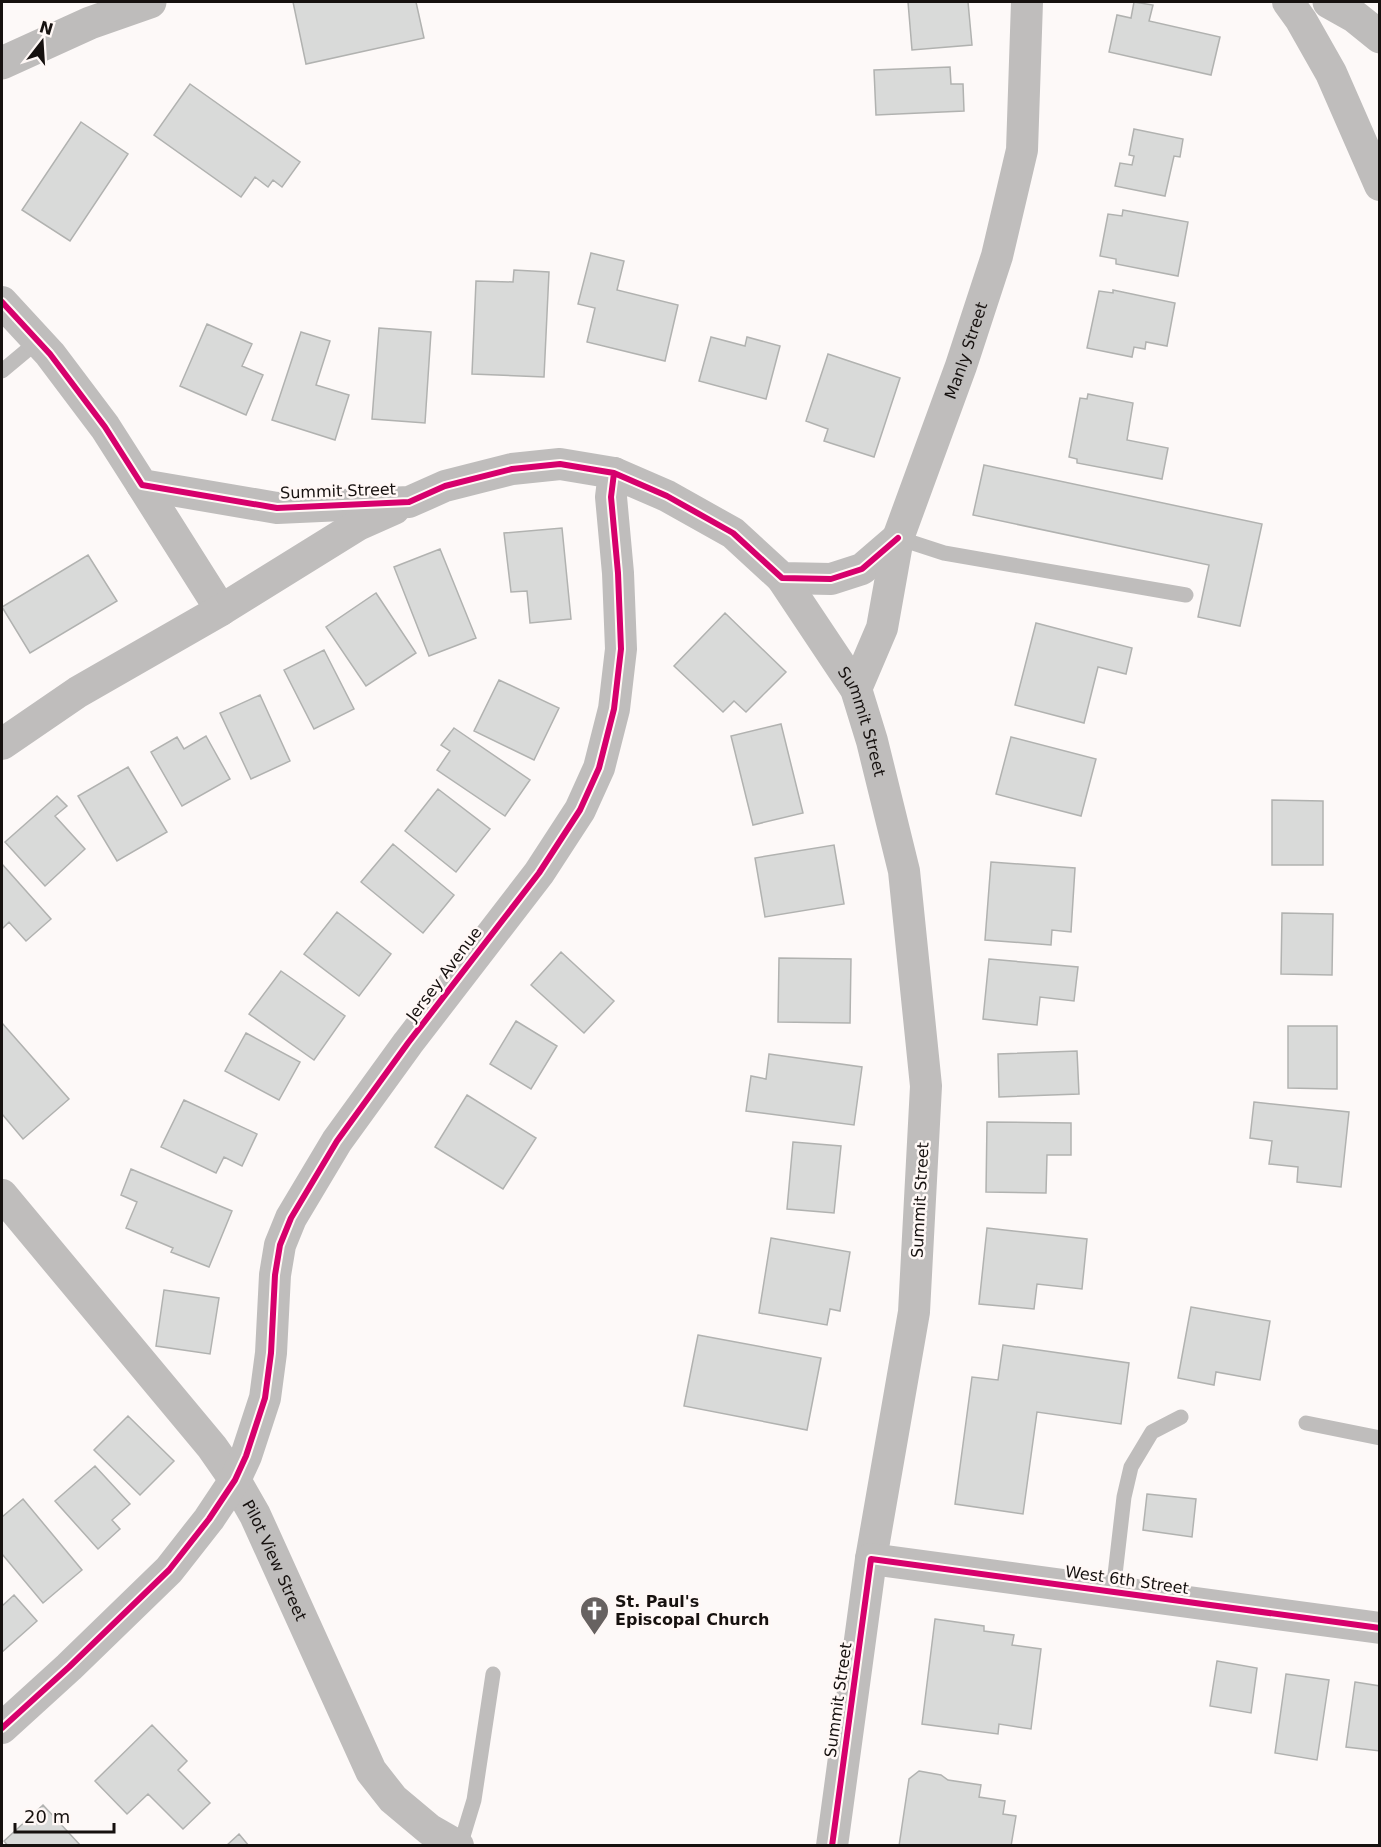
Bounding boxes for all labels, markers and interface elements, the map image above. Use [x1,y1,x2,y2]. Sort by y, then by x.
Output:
north arrow [12,12,72,72]
text: N [37,17,55,39]
street label: Manly Street [940,300,991,402]
street label: Summit Street [280,479,396,503]
street label: Summit Street [834,663,890,778]
street label: Jersey Avenue [402,923,486,1026]
street label: Summit Street [907,1142,933,1258]
street label: Pilot View Street [239,1496,311,1624]
street label: West 6th Street [1064,1562,1190,1598]
place label: St. Paul's Episcopal Church [615,1592,769,1629]
church icon: St. Paul's Episcopal Church [578,1594,610,1636]
street label: Summit Street [821,1641,855,1759]
scale bar [15,1796,114,1834]
text: 20 m [24,1806,70,1827]

